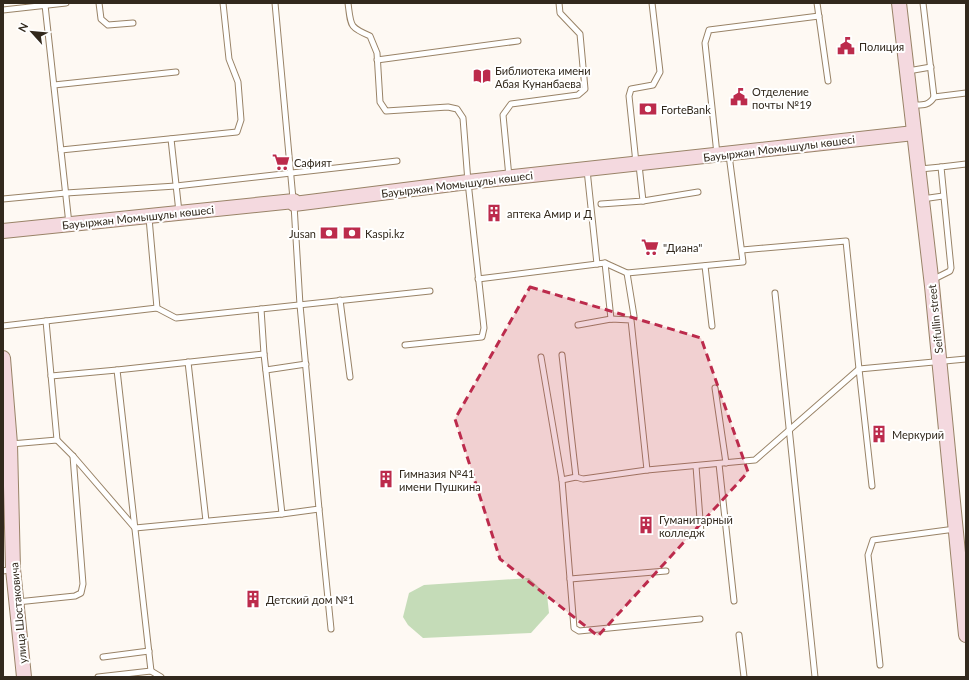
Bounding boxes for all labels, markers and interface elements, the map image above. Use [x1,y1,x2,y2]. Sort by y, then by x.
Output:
north arrow [12,12,52,52]
text: N [15,21,30,34]
public building icon: Полиция [836,36,856,56]
place label: Полиция [859,40,904,53]
place label: Библиотека имени Абая Кунанбаева [495,64,591,90]
library icon: Библиотека имени Абая Кунанбаева [472,66,492,86]
place label: Отделение почты №19 [752,85,812,111]
public building icon: Отделение почты №19 [729,87,749,107]
bank icon: ForteBank [638,99,658,119]
place label: ForteBank [661,103,711,116]
street label: Бауыржан Момышұлы көшесі [702,132,856,164]
supermarket icon: Сафият [271,152,291,172]
place label: Сафият [294,156,332,169]
street label: Бауыржан Момышұлы көшесі [380,168,534,200]
street label: Бауыржан Момышұлы көшесі [61,203,215,231]
building icon: аптека Амир и Д [484,203,504,223]
place label: аптека Амир и Д [507,207,592,220]
bank icon: Jusan [319,223,339,243]
bank icon: Kaspi.kz [342,223,362,243]
place label: Jusan [289,227,316,240]
place label: Kaspi.kz [365,227,404,240]
supermarket icon: "Диана" [640,237,660,257]
place label: "Диана" [663,241,702,254]
street label: Seifullin street [925,284,945,354]
building icon: Меркурий [869,424,889,444]
place label: Меркурий [892,428,944,441]
place label: Гимназия №41 имени Пушкина [399,467,481,493]
building icon: Гимназия №41 имени Пушкина [376,469,396,489]
place label: Гуманитарный колледж [659,513,733,539]
building icon: Гуманитарный колледж [636,515,656,535]
street label: улица Шостаковича [7,562,29,664]
building icon: Детский дом №1 [243,589,263,609]
place label: Детский дом №1 [266,593,354,606]

